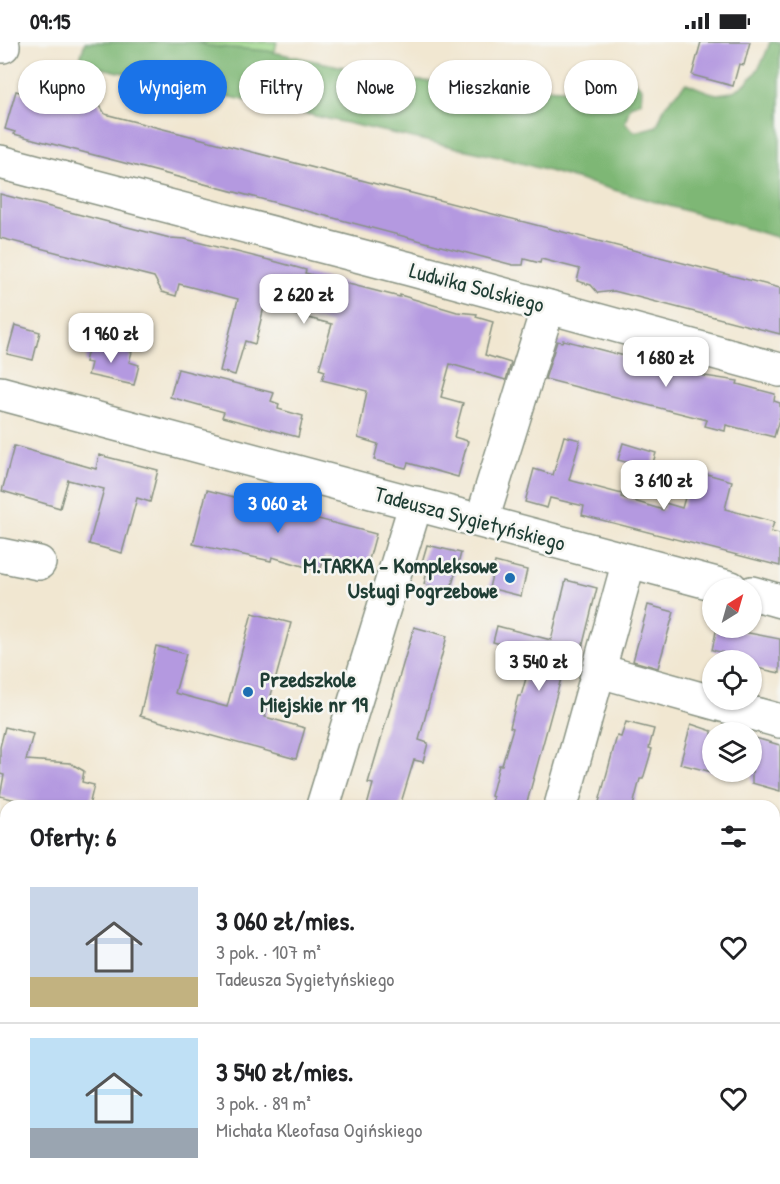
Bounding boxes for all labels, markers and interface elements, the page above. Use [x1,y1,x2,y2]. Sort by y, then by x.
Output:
text: 09:15 [30,6,70,36]
chip: Kupno [18,60,106,114]
chip: Wynajem [118,60,227,114]
chip: Filtry [239,60,324,114]
chip: Nowe [336,60,416,114]
chip: Mieszkanie [428,60,552,114]
chip: Dom [564,60,638,114]
street label: Ludwika Solskiego [406,255,548,319]
pin: 2 620 zł [242,274,366,325]
text: 2 620 zł [273,280,335,307]
pin: 1 960 zł [49,313,173,364]
text: 1 960 zł [83,319,139,346]
pin: 1 680 zł [604,337,728,388]
text: 1 680 zł [637,343,695,370]
pin: 3 610 zł [602,460,726,511]
text: 3 610 zł [635,466,693,493]
street label: Tadeusza Sygietyńskiego [371,478,569,558]
pin: 3 060 zł [216,483,340,534]
text: 3 060 zł [248,489,308,516]
place label: M.TARKA - Kompleksowe Usługi Pogrzebowe [303,550,498,606]
marker: M.TARKA - Kompleksowe Usługi Pogrzebowe [503,571,517,585]
north arrow [702,578,762,638]
map controls [702,578,762,782]
pin: 3 540 zł [477,641,601,692]
text: 3 540 zł [509,647,569,674]
button: locate [702,650,762,710]
place label: Przedszkole Miejskie nr 19 [260,664,368,719]
marker: Przedszkole Miejskie nr 19 [241,685,255,699]
button: layers [702,722,762,782]
text: Oferty: 6 [30,819,116,854]
icon: filters [717,820,750,853]
text: 3 060 zł/mies. [216,903,355,938]
icon: home [78,911,150,983]
icon: heart [717,931,750,964]
text: 3 pok. · 107 m² [216,938,321,965]
text: Tadeusza Sygietyńskiego [216,965,394,992]
text: 3 540 zł/mies. [216,1054,353,1089]
icon: home [78,1062,150,1134]
icon: heart [717,1082,750,1115]
text: 3 pok. · 89 m² [216,1089,311,1116]
text: Michała Kleofasa Ogińskiego [216,1116,422,1143]

